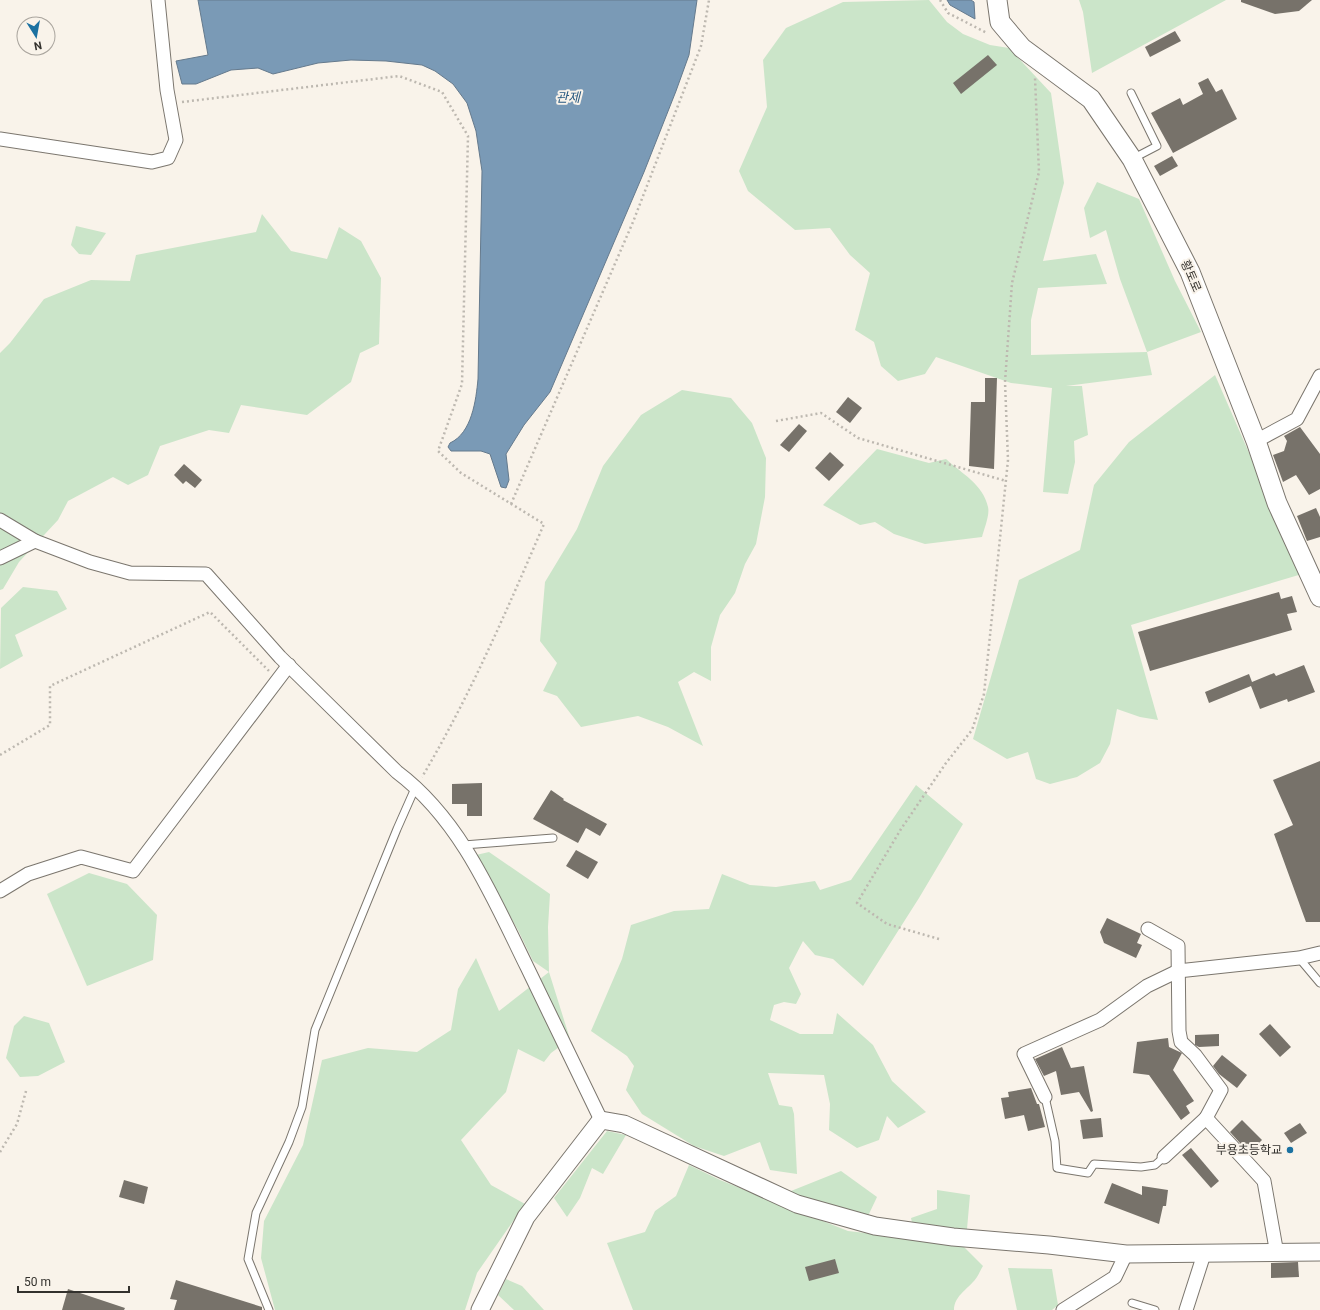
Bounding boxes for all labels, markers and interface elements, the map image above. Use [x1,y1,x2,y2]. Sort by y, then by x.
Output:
north arrow [16,16,56,56]
text: N [33,38,43,52]
water label: 관제 [556,90,582,105]
street label: 황토로 [1178,258,1204,294]
place label: 부용초등학교 [1216,1143,1282,1157]
marker: 부용초등학교 [1285,1145,1295,1155]
scale bar [18,1268,129,1294]
text: 50 m [24,1275,51,1289]

